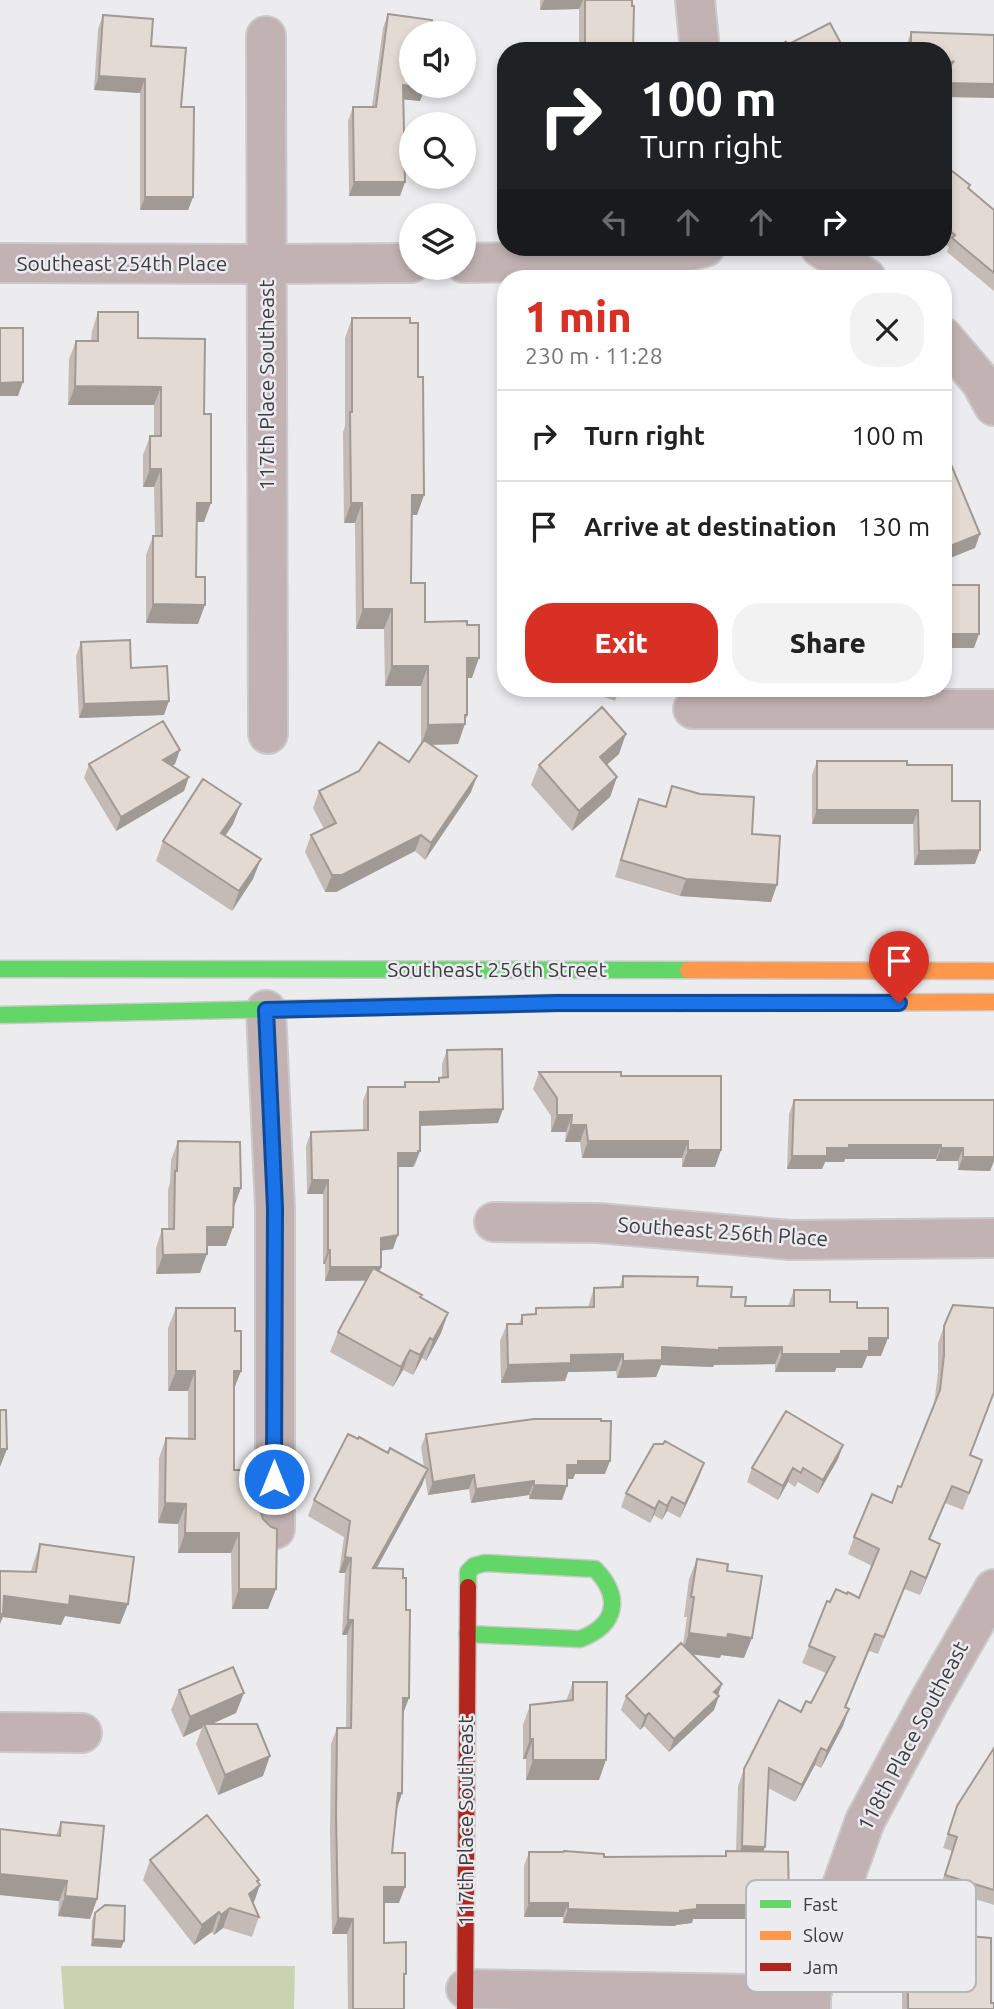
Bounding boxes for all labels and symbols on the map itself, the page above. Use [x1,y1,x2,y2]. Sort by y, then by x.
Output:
street label: Southeast 254th Place [17,251,227,275]
street label: 117th Place Southeast [254,280,278,490]
pin [869,931,929,1003]
street label: Southeast 256th Street [387,957,607,981]
street label: Southeast 256th Place [617,1212,829,1250]
position arrow [237,1442,311,1516]
street label: 118th Place Southeast [852,1637,972,1834]
street label: 117th Place Southeast [453,1716,477,1926]
legend [746,1880,976,1992]
text: Fast [803,1893,838,1915]
text: Slow [803,1924,844,1946]
text: Jam [803,1956,839,1978]

